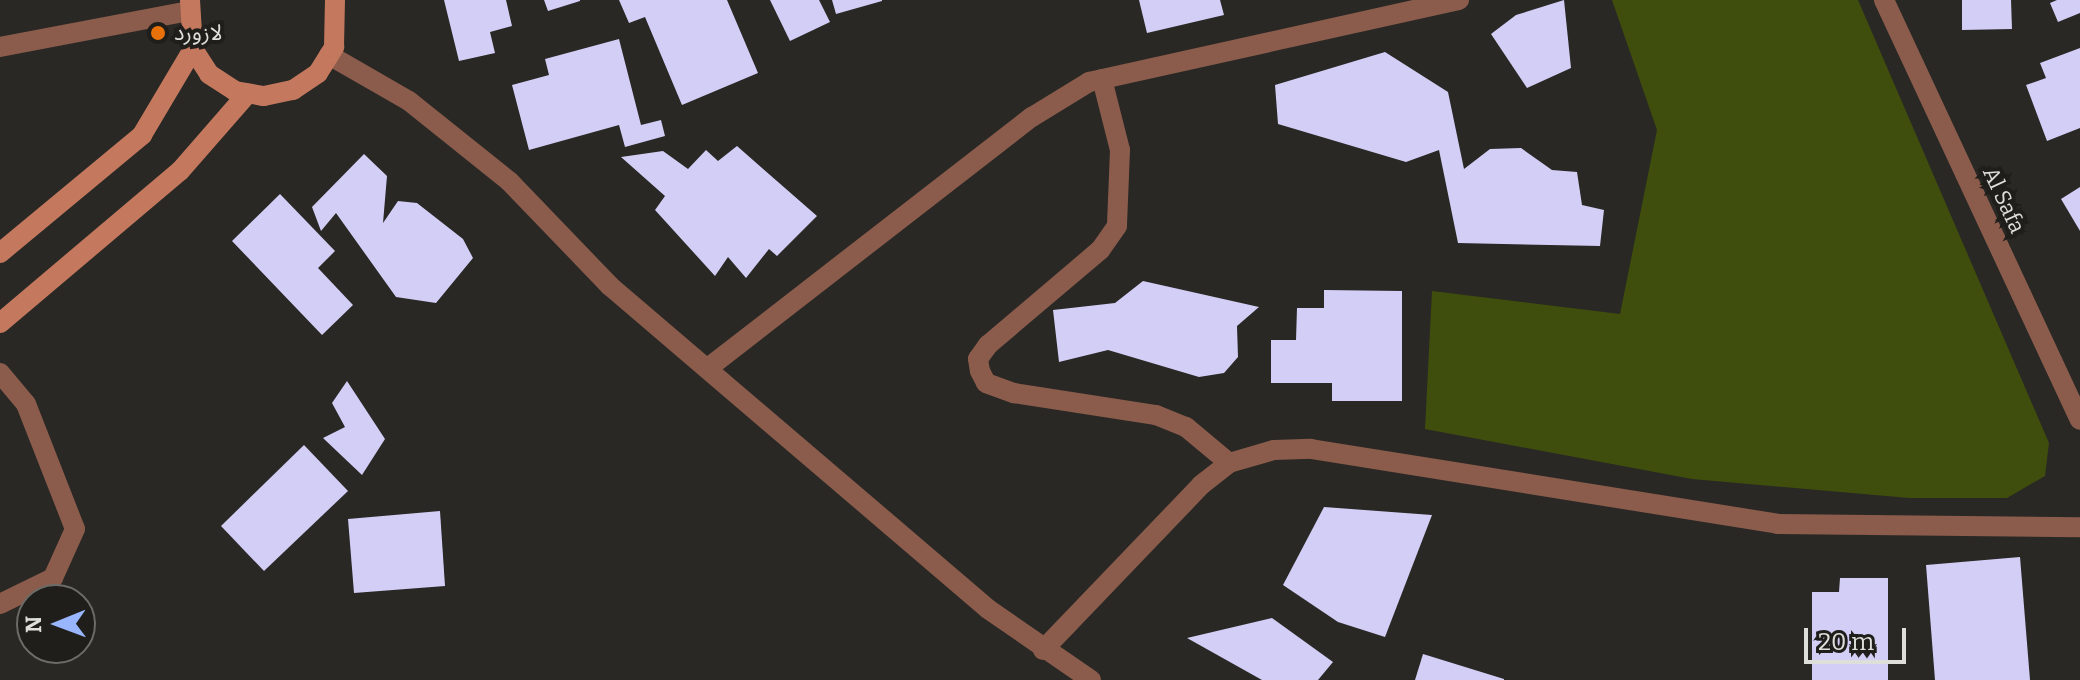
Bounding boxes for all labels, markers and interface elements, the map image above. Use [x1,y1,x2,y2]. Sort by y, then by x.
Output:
place label: لازورد [174,20,223,46]
marker: لازورد [149,24,167,42]
street label: Al Safa [1977,163,2031,237]
north arrow [16,584,96,664]
scale bar [1808,612,1910,662]
text: N [20,616,47,633]
text: 20 m [1818,628,1874,656]

